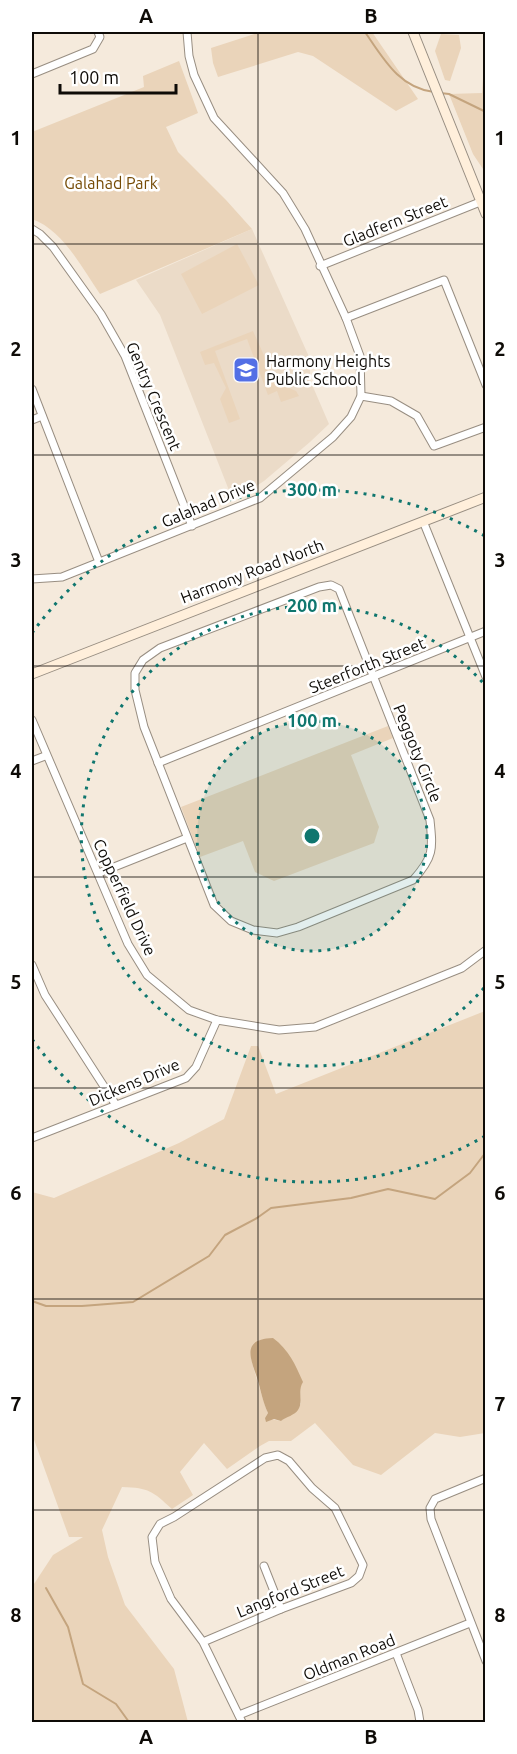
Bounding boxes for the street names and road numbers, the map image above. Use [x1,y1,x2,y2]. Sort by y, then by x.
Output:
street label: Gladfern Street [340,192,450,250]
street label: Gentry Crescent [123,339,185,454]
street label: Galahad Drive [159,475,257,531]
street label: Harmony Road North [178,535,326,607]
street label: Steerforth Street [306,633,428,697]
street label: Peggoty Circle [390,702,446,804]
street label: Copperfield Drive [90,836,160,958]
street label: Dickens Drive [86,1055,182,1109]
street label: Langford Street [234,1561,347,1621]
street label: Oldman Road [300,1630,398,1684]

